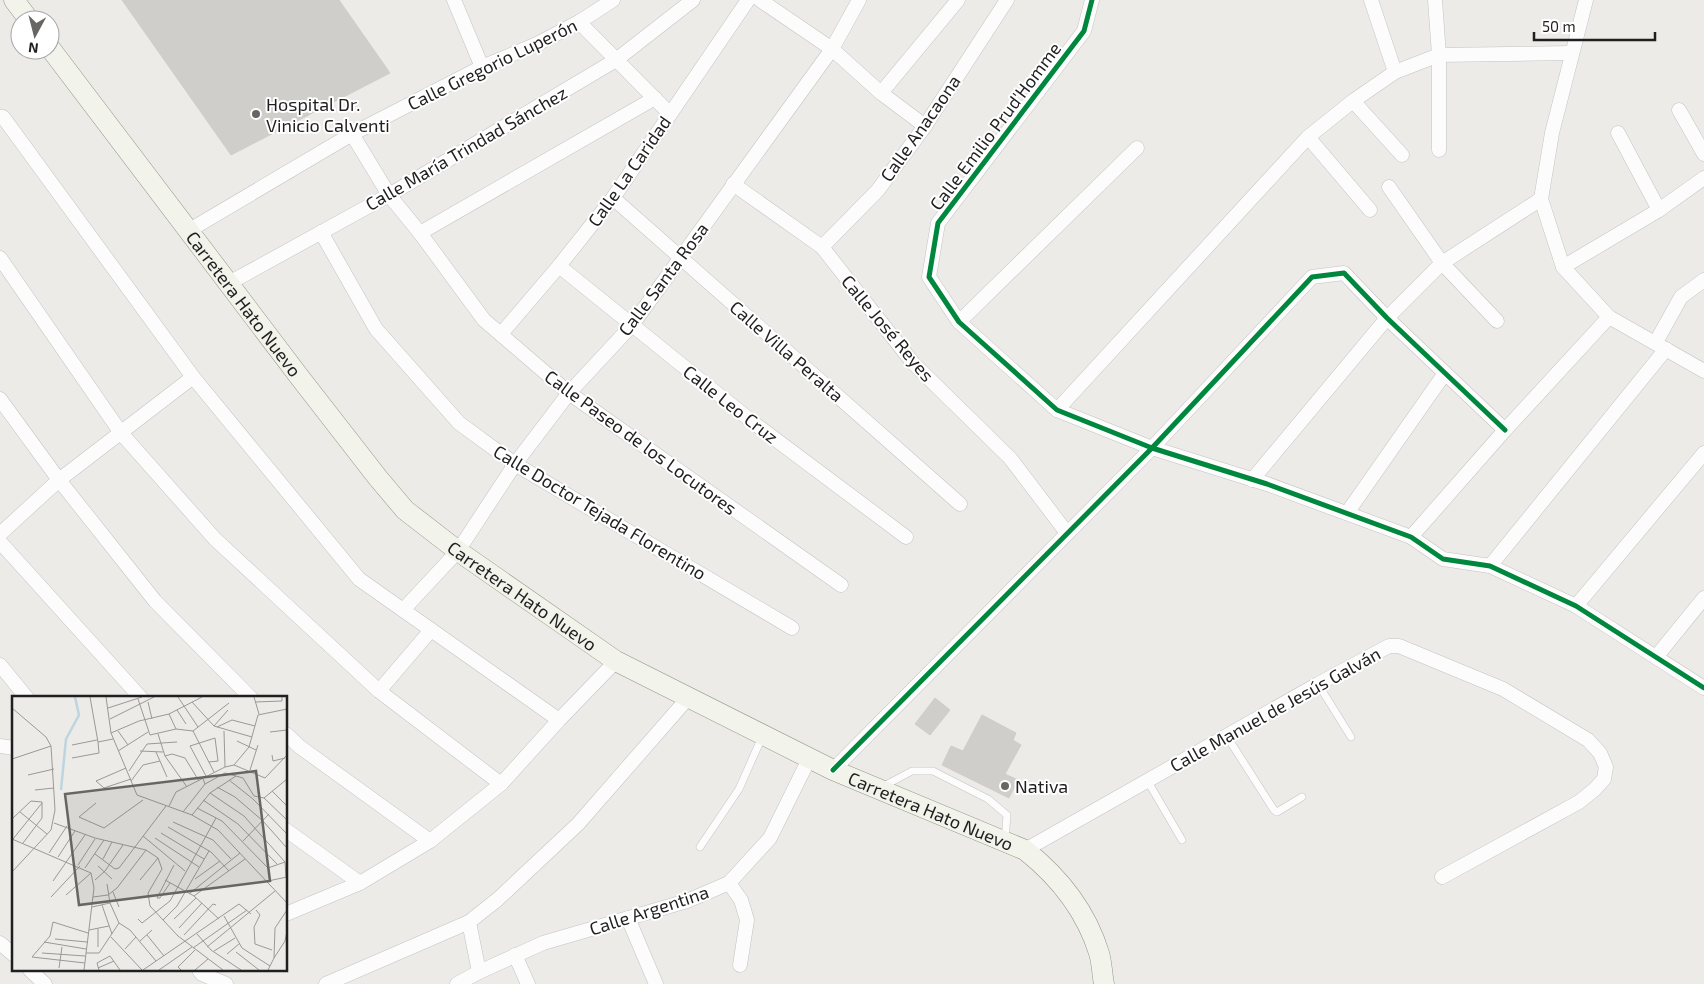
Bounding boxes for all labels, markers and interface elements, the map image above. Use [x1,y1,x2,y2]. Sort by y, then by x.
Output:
north arrow [10,10,60,60]
scale bar [1534,10,1655,42]
street label: Calle Gregorio Luperón [404,13,580,115]
text: 50 m [1542,17,1576,35]
street label: Calle Emilio Prud'Homme [925,38,1065,214]
text: N [27,39,39,57]
street label: Calle Anacaona [875,71,965,185]
street label: Calle María Trindad Sánchez [361,81,571,215]
place label: Hospital Dr. Vinicio Calventi [266,93,390,136]
marker: Hospital Dr. Vinicio Calventi [250,108,262,120]
street label: Calle La Caridad [583,111,675,231]
street label: Calle Santa Rosa [613,218,713,340]
street label: Carretera Hato Nuevo [182,227,306,381]
street label: Calle José Reyes [837,270,939,386]
street label: Calle Villa Peralta [726,296,848,406]
street label: Calle Leo Cruz [679,360,783,448]
street label: Calle Paseo de los Locutores [541,365,741,519]
street label: Calle Doctor Tejada Florentino [490,440,710,584]
street label: Carretera Hato Nuevo [443,536,601,655]
street label: Calle Manuel de Jesús Galván [1166,642,1384,776]
inset map [12,696,288,972]
street label: Carretera Hato Nuevo [845,767,1017,855]
place label: Nativa [1015,775,1068,797]
marker: Nativa [999,780,1011,792]
street label: Calle Argentina [587,880,711,940]

